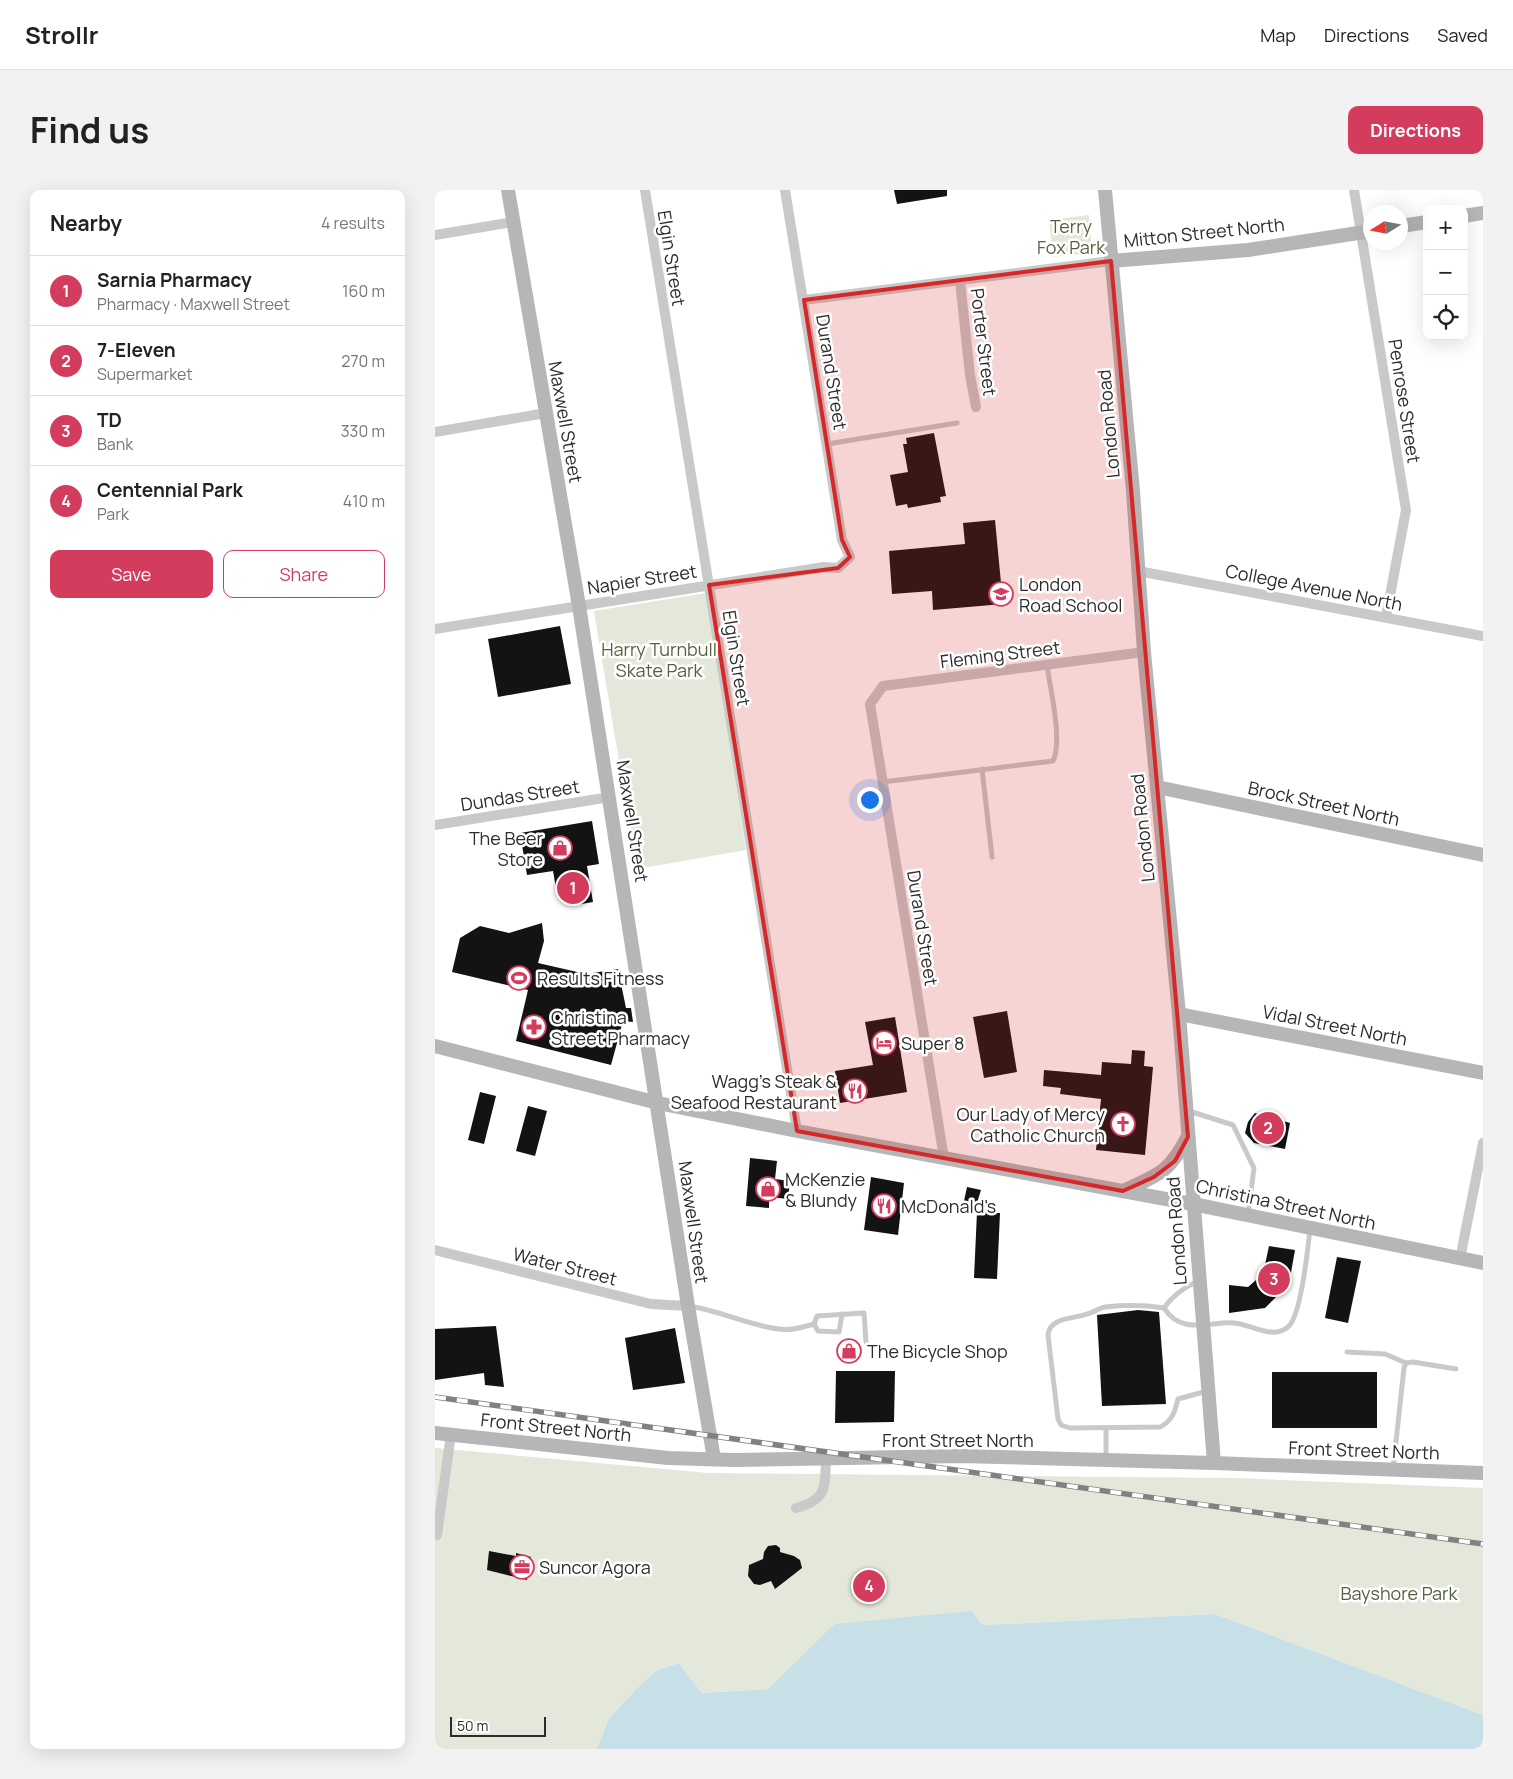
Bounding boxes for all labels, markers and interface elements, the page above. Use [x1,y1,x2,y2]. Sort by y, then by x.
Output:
text: Strollr [25,18,98,51]
text: Map [1260,23,1296,47]
text: Directions [1324,23,1409,47]
text: Saved [1437,23,1488,47]
text: Find us [30,106,149,154]
button: Directions [1348,106,1483,154]
north arrow [1363,205,1408,250]
map controls [1423,205,1468,340]
button: + [1423,205,1468,250]
street label: Elgin Street [653,208,691,308]
text: Nearby [50,209,122,237]
text: 4 results [321,212,385,234]
street label: Mitton Street North [1122,212,1286,252]
park label: Terry Fox Park [1037,214,1106,259]
button: − [1423,250,1468,295]
text: Sarnia Pharmacy [97,267,252,293]
text: 1 [62,280,70,302]
text: 160 m [342,280,385,302]
street label: Porter Street [965,287,1003,397]
text: Pharmacy · Maxwell Street [97,293,290,315]
button: locate [1423,295,1468,340]
street label: Durand Street [811,313,853,431]
text: 7-Eleven [97,337,176,363]
street label: Penrose Street [1383,337,1427,465]
text: 2 [61,350,71,372]
text: 270 m [341,350,385,372]
street label: Maxwell Street [543,359,589,485]
text: Supermarket [97,363,193,385]
street label: London Road [1091,369,1125,479]
text: TD [97,407,122,433]
text: 3 [61,420,71,442]
text: 330 m [341,420,385,442]
text: Bank [97,433,133,455]
text: Centennial Park [97,477,243,503]
text: 4 [61,490,71,512]
text: 410 m [343,490,385,512]
text: Park [97,503,129,525]
button: Save [50,550,213,598]
button: Share [223,550,385,598]
street label: Napier Street [585,558,699,600]
street label: College Avenue North [1223,558,1405,616]
place label: London Road School [1019,572,1123,617]
school or university icon: London Road School [988,581,1014,607]
street label: Elgin Street [718,608,756,708]
street label: Fleming Street [939,635,1061,673]
park label: Harry Turnbull Skate Park [601,637,717,682]
street label: Maxwell Street [612,758,654,884]
street label: London Road [1124,773,1160,883]
street label: Dundas Street [459,774,581,816]
street label: Brock Street North [1246,775,1402,831]
your location [857,787,883,813]
place label: The Beer Store [469,826,544,871]
shop icon: The Beer Store [547,835,573,861]
pin: 1 [557,869,589,907]
street label: Durand Street [902,869,944,987]
sports icon: Results Fitness [506,965,532,991]
place label: Results Fitness [537,966,664,990]
street label: Vidal Street North [1261,999,1409,1051]
place label: Christina Street Pharmacy [551,1005,690,1050]
pharmacy icon: Christina Street Pharmacy [521,1014,547,1040]
hotel icon: Super 8 [871,1030,897,1056]
place label: Super 8 [901,1031,965,1055]
place label: Wagg's Steak & Seafood Restaurant [671,1069,837,1114]
restaurant icon: Wagg's Steak & Seafood Restaurant [842,1078,868,1104]
place label: Our Lady of Mercy Catholic Church [957,1102,1105,1147]
pin: 2 [1252,1109,1284,1147]
church icon: Our Lady of Mercy Catholic Church [1110,1111,1136,1137]
street label: Maxwell Street [674,1159,714,1285]
place label: McKenzie & Blundy [785,1167,865,1212]
street label: Christina Street North [1194,1173,1378,1235]
shop icon: McKenzie & Blundy [755,1176,781,1202]
street label: London Road [1160,1176,1192,1286]
restaurant icon: McDonald's [871,1193,897,1219]
place label: McDonald's [901,1194,996,1218]
street label: Water Street [510,1241,620,1291]
pin: 3 [1258,1260,1290,1298]
shop icon: The Bicycle Shop [836,1338,862,1364]
place label: The Bicycle Shop [867,1339,1008,1363]
street label: Front Street North [479,1407,633,1447]
street label: Front Street North [882,1428,1034,1452]
street label: Front Street North [1288,1435,1440,1465]
office icon: Suncor Agora [509,1554,535,1580]
place label: Suncor Agora [539,1555,651,1579]
pin: 4 [853,1567,885,1605]
park label: Bayshore Park [1340,1581,1459,1605]
scale bar [450,1714,546,1737]
text: 50 m [457,1716,488,1735]

